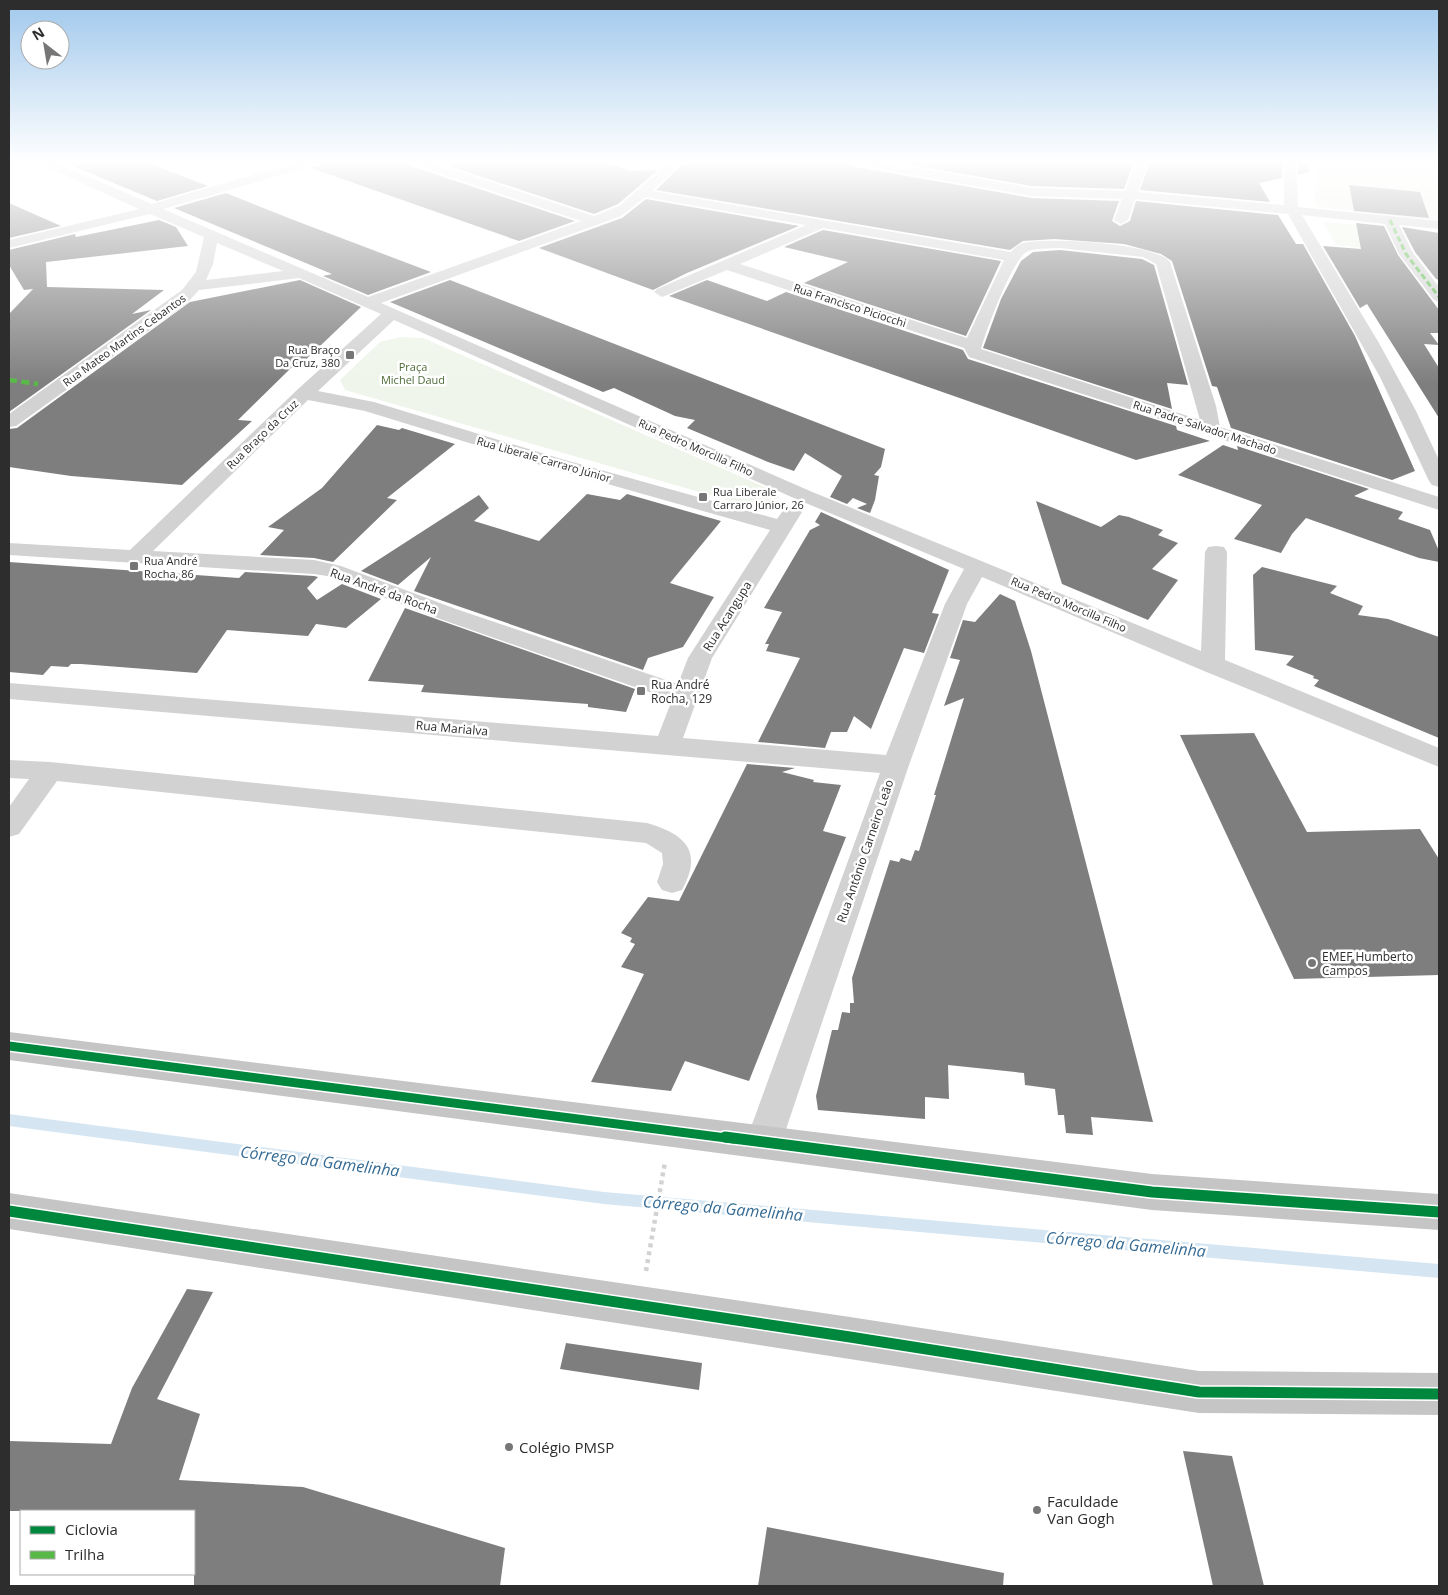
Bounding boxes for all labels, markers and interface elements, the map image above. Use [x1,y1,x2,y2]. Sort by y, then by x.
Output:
north arrow [20,20,70,70]
text: N [28,22,48,45]
street label: Rua Francisco Piciocchi [792,280,908,330]
street label: Rua Mateo Martins Cebantos [59,290,189,390]
place label: Rua Braço Da Cruz, 380 [275,342,340,370]
marker: Rua Braço Da Cruz, 380 [344,349,356,361]
park label: Praça Michel Daud [381,359,445,387]
street label: Rua Braço da Cruz [223,396,301,472]
street label: Rua Padre Salvador Machado [1131,397,1279,457]
street label: Rua Pedro Morcilla Filho [636,415,756,479]
street label: Rua Liberale Carraro Júnior [475,433,613,485]
place label: Rua Liberale Carraro Júnior, 26 [713,484,804,512]
marker: Rua Liberale Carraro Júnior, 26 [697,491,709,503]
place label: Rua André Rocha, 86 [144,553,198,581]
marker: Rua André Rocha, 86 [128,560,140,572]
street label: Rua André da Rocha [328,564,440,618]
street label: Rua Pedro Morcilla Filho [1009,573,1129,635]
street label: Rua Acangupa [699,578,755,654]
place label: Rua André Rocha, 129 [651,676,712,707]
marker: Rua André Rocha, 129 [635,685,647,697]
street label: Rua Marialva [415,716,489,740]
street label: Rua Antônio Carneiro Leão [833,777,897,925]
place label: EMEF Humberto Campos [1322,948,1413,979]
marker: EMEF Humberto Campos [1306,957,1318,969]
water label: Córrego da Gamelinha [239,1140,401,1182]
water label: Córrego da Gamelinha [642,1190,804,1226]
water label: Córrego da Gamelinha [1045,1226,1207,1262]
place label: Colégio PMSP [519,1437,614,1457]
marker: Colégio PMSP [503,1441,515,1453]
place label: Faculdade Van Gogh [1047,1491,1118,1528]
marker: Faculdade Van Gogh [1031,1504,1043,1516]
legend [20,1510,195,1575]
text: Ciclovia [65,1519,118,1539]
text: Trilha [65,1544,105,1564]

